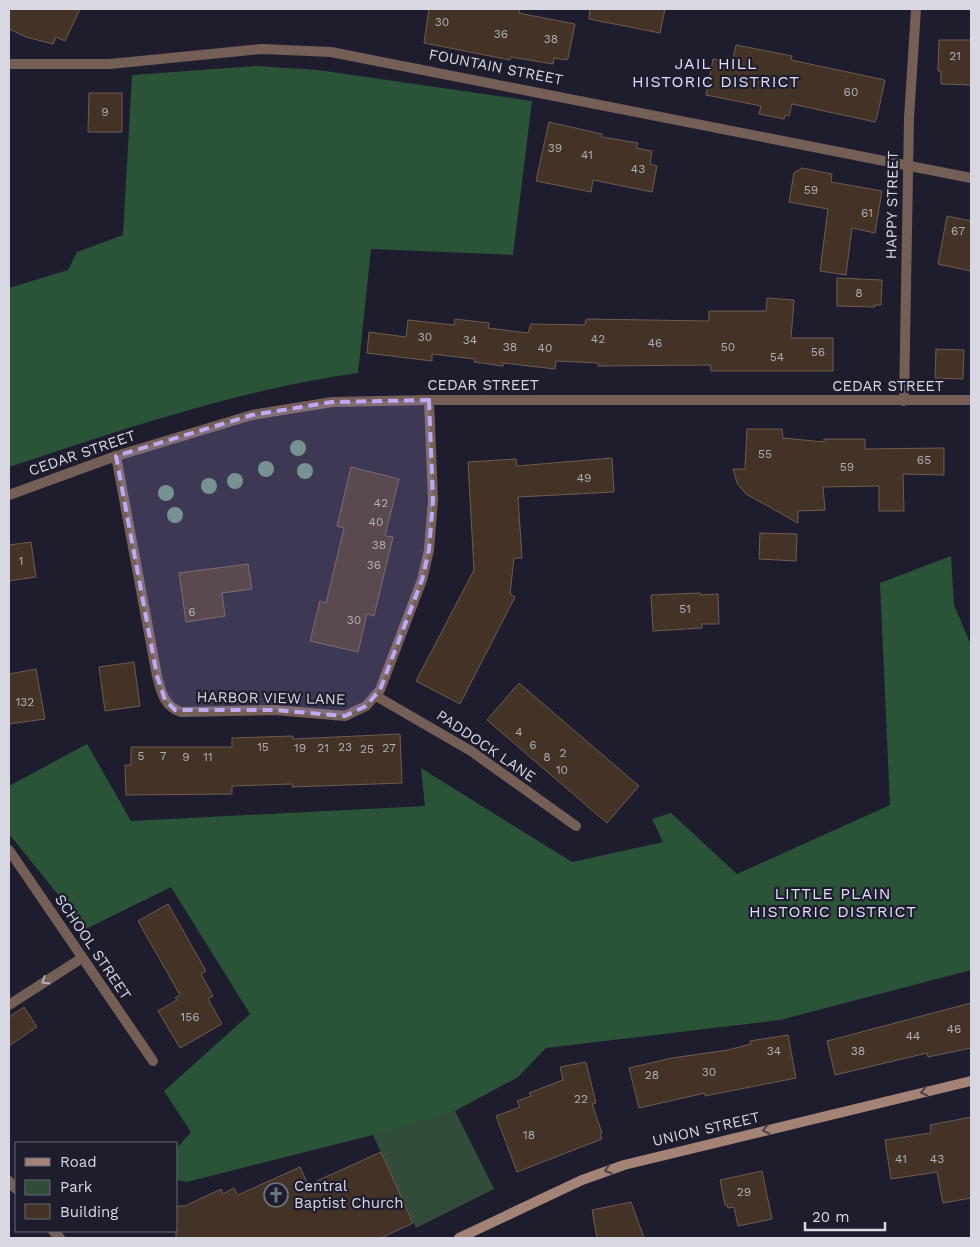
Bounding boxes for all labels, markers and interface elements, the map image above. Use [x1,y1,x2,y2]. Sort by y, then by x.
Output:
house number: 30 [435,15,449,29]
house number: 36 [494,27,508,41]
house number: 38 [544,32,558,46]
street label: FOUNTAIN STREET [427,45,565,89]
house number: 21 [949,49,961,63]
district label: JAIL HILL HISTORIC DISTRICT [632,54,800,91]
house number: 60 [844,85,858,99]
house number: 9 [101,105,109,119]
house number: 39 [548,141,562,155]
house number: 41 [581,148,593,162]
street label: HAPPY STREET [882,151,902,259]
house number: 43 [631,162,645,176]
house number: 59 [804,183,818,197]
house number: 61 [861,206,873,220]
house number: 67 [951,224,965,238]
house number: 8 [855,286,863,300]
house number: 30 [418,330,432,344]
house number: 42 [591,332,605,346]
house number: 34 [463,333,477,347]
house number: 46 [648,336,662,350]
house number: 38 [503,340,517,354]
house number: 50 [721,340,735,354]
house number: 40 [538,341,552,355]
house number: 56 [811,345,825,359]
house number: 54 [770,350,784,364]
street label: CEDAR STREET [427,376,539,394]
street label: CEDAR STREET [832,377,944,395]
street label: CEDAR STREET [26,426,138,480]
house number: 55 [758,447,772,461]
house number: 65 [917,453,931,467]
house number: 59 [840,460,854,474]
house number: 49 [577,471,591,485]
house number: 42 [374,496,388,510]
house number: 40 [369,515,383,529]
house number: 38 [372,538,386,552]
house number: 1 [19,554,23,568]
house number: 36 [367,558,381,572]
house number: 51 [679,602,691,616]
house number: 6 [188,605,196,619]
house number: 30 [347,613,361,627]
street label: HARBOR VIEW LANE [196,688,346,708]
house number: 132 [16,695,34,709]
street label: PADDOCK LANE [433,706,539,786]
house number: 4 [515,725,523,739]
house number: 6 [529,738,537,752]
house number: 15 [257,740,269,754]
house number: 23 [338,740,352,754]
house number: 19 [294,741,306,755]
house number: 21 [317,741,329,755]
house number: 27 [382,741,396,755]
house number: 25 [360,742,374,756]
house number: 2 [560,746,567,760]
house number: 5 [138,749,145,763]
house number: 7 [160,749,167,763]
house number: 9 [182,750,190,764]
house number: 11 [203,750,213,764]
house number: 8 [543,750,551,764]
house number: 10 [556,763,568,777]
district label: LITTLE PLAIN HISTORIC DISTRICT [749,884,917,921]
street label: SCHOOL STREET [51,891,135,1003]
one-way arrow [42,975,51,985]
house number: 156 [181,1010,199,1024]
house number: 46 [947,1022,961,1036]
house number: 44 [906,1029,920,1043]
house number: 34 [767,1044,781,1058]
house number: 38 [851,1044,865,1058]
house number: 30 [702,1065,716,1079]
house number: 28 [645,1068,659,1082]
one-way arrow [919,1086,928,1097]
house number: 22 [574,1092,588,1106]
street label: UNION STREET [650,1108,762,1150]
one-way arrow [761,1124,770,1135]
house number: 18 [523,1128,535,1142]
legend [15,1142,178,1232]
house number: 41 [895,1152,907,1166]
house number: 43 [930,1152,944,1166]
text: Road [60,1153,97,1171]
one-way arrow [605,1164,613,1174]
place label: Central Baptist Church [294,1177,404,1212]
text: Park [60,1178,93,1196]
church icon: Central Baptist Church [263,1182,289,1208]
house number: 29 [737,1185,751,1199]
scale bar [805,1200,885,1232]
text: Building [60,1203,118,1221]
text: 20 m [812,1208,850,1226]

